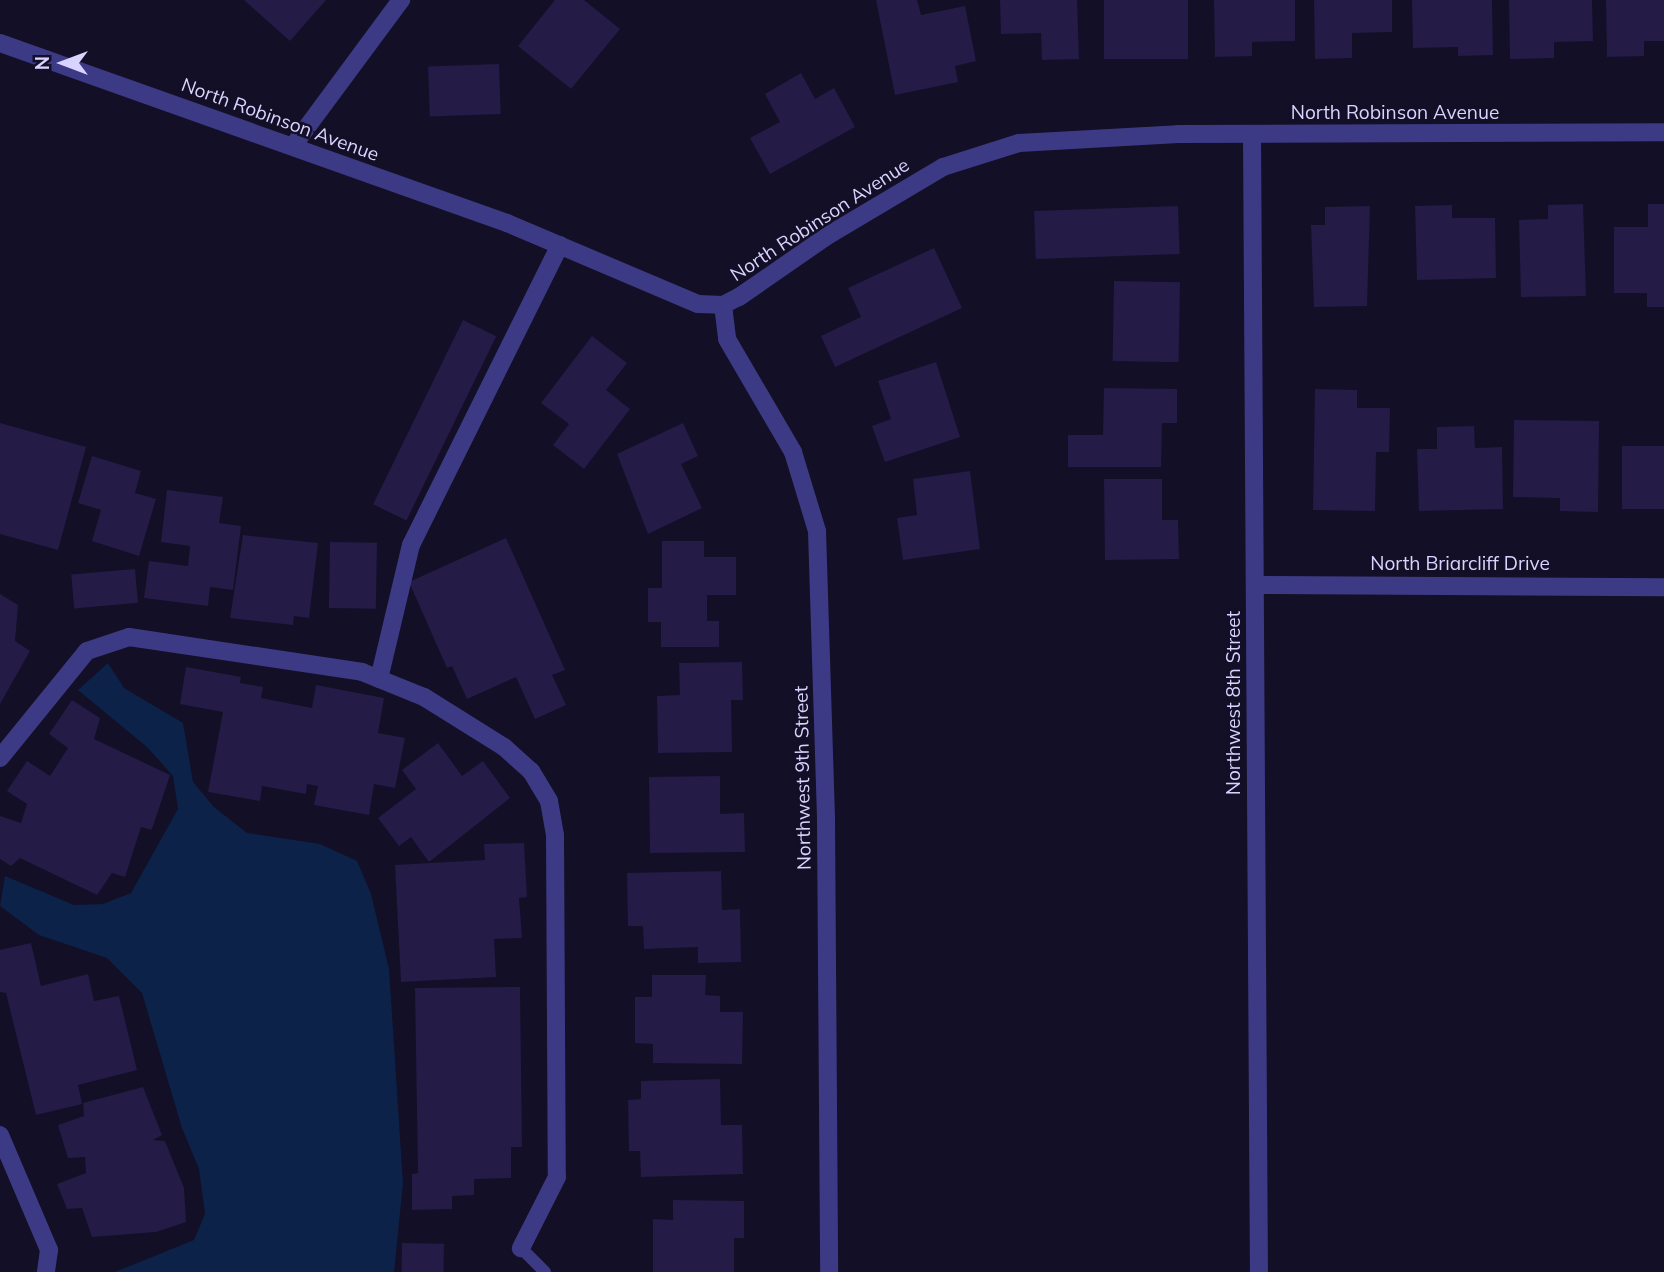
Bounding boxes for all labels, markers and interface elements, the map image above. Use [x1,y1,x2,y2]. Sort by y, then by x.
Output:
north arrow [28,28,98,98]
text: N [30,56,54,70]
street label: North Robinson Avenue [178,74,382,166]
street label: North Robinson Avenue [1291,102,1499,124]
street label: North Robinson Avenue [726,154,914,286]
street label: North Briarcliff Drive [1370,553,1550,575]
street label: Northwest 8th Street [1223,611,1245,795]
street label: Northwest 9th Street [790,686,816,870]

